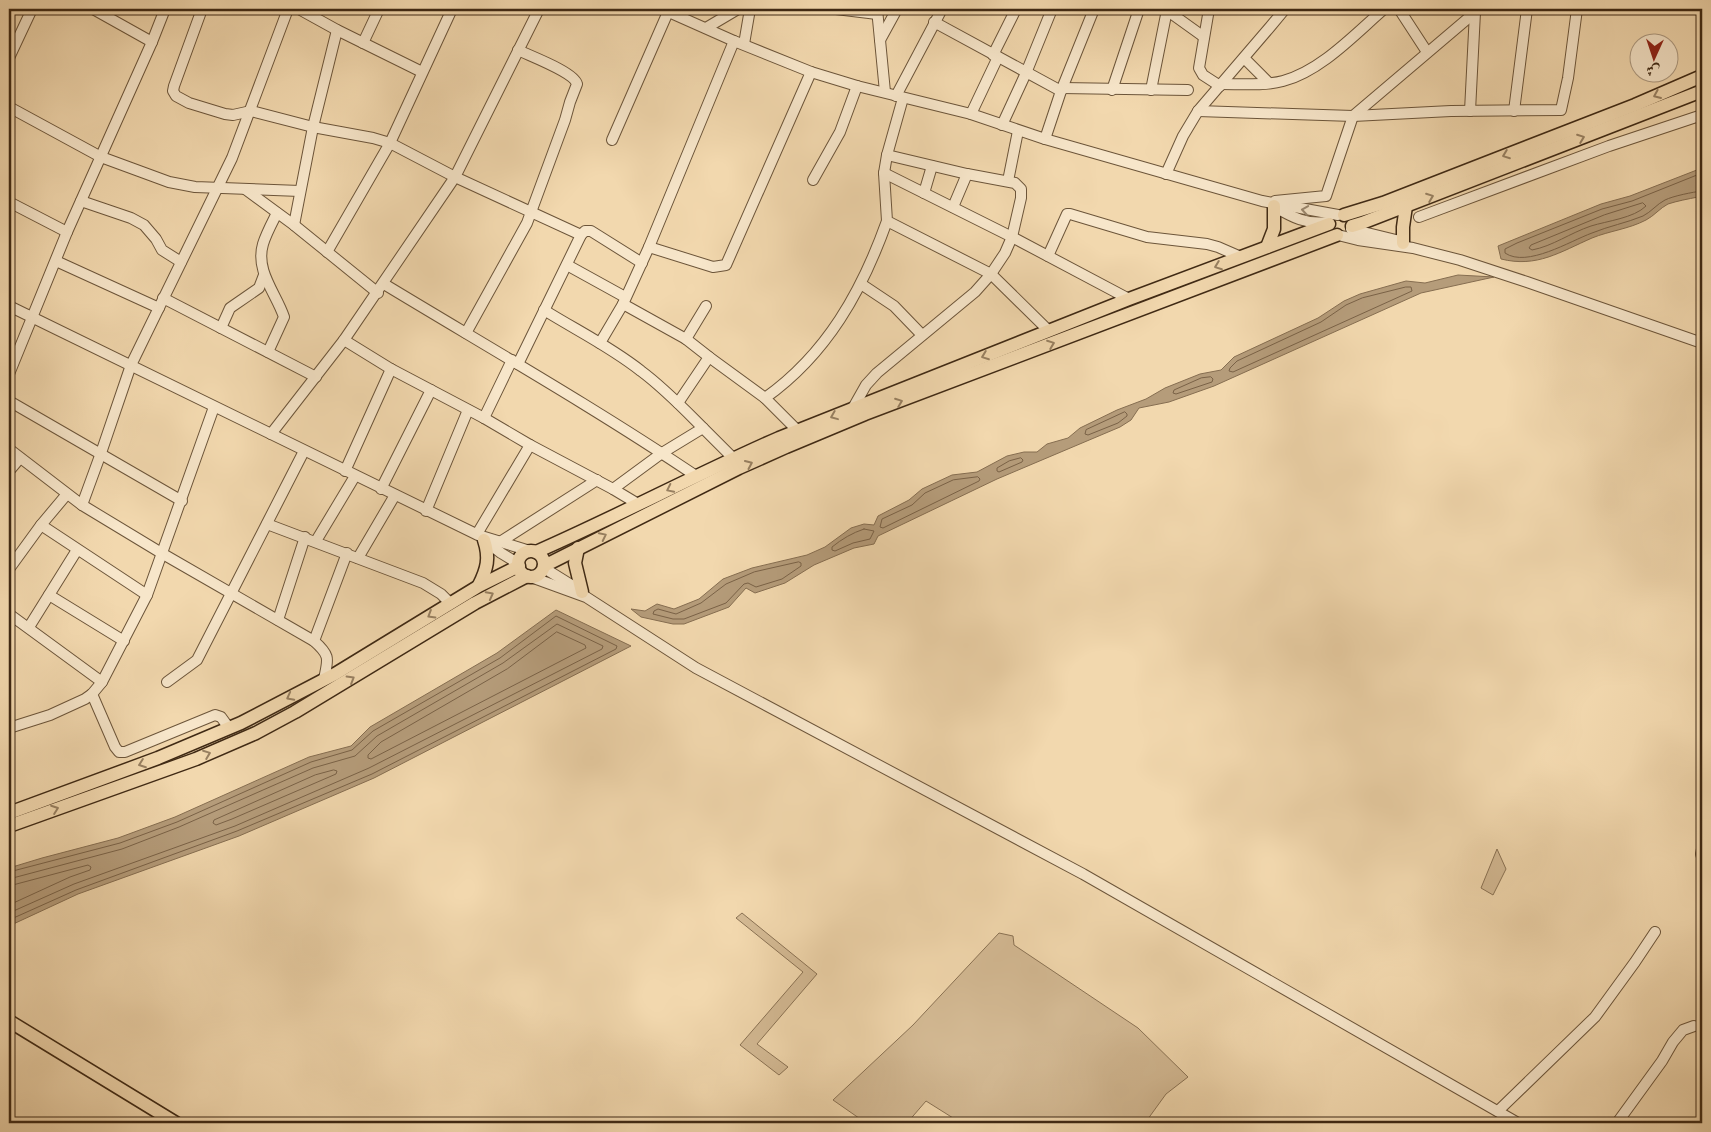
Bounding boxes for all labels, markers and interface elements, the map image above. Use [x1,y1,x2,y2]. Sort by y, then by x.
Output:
north arrow [1628,32,1678,82]
text: ش [1646,61,1661,79]
one-way arrow [1654,89,1662,99]
one-way arrow [1577,134,1585,144]
one-way arrow [1502,148,1511,159]
one-way arrow [1425,193,1434,203]
one-way arrow [1301,205,1310,215]
one-way arrow [1214,259,1223,270]
one-way arrow [1046,340,1055,350]
one-way arrow [981,350,990,360]
one-way arrow [894,397,903,408]
one-way arrow [830,410,839,420]
one-way arrow [744,459,753,470]
one-way arrow [666,483,675,493]
one-way arrow [598,532,607,542]
one-way arrow [485,591,494,601]
one-way arrow [427,609,436,619]
one-way arrow [346,675,355,685]
one-way arrow [287,691,296,701]
one-way arrow [203,750,211,760]
one-way arrow [139,758,147,768]
one-way arrow [50,805,58,815]

